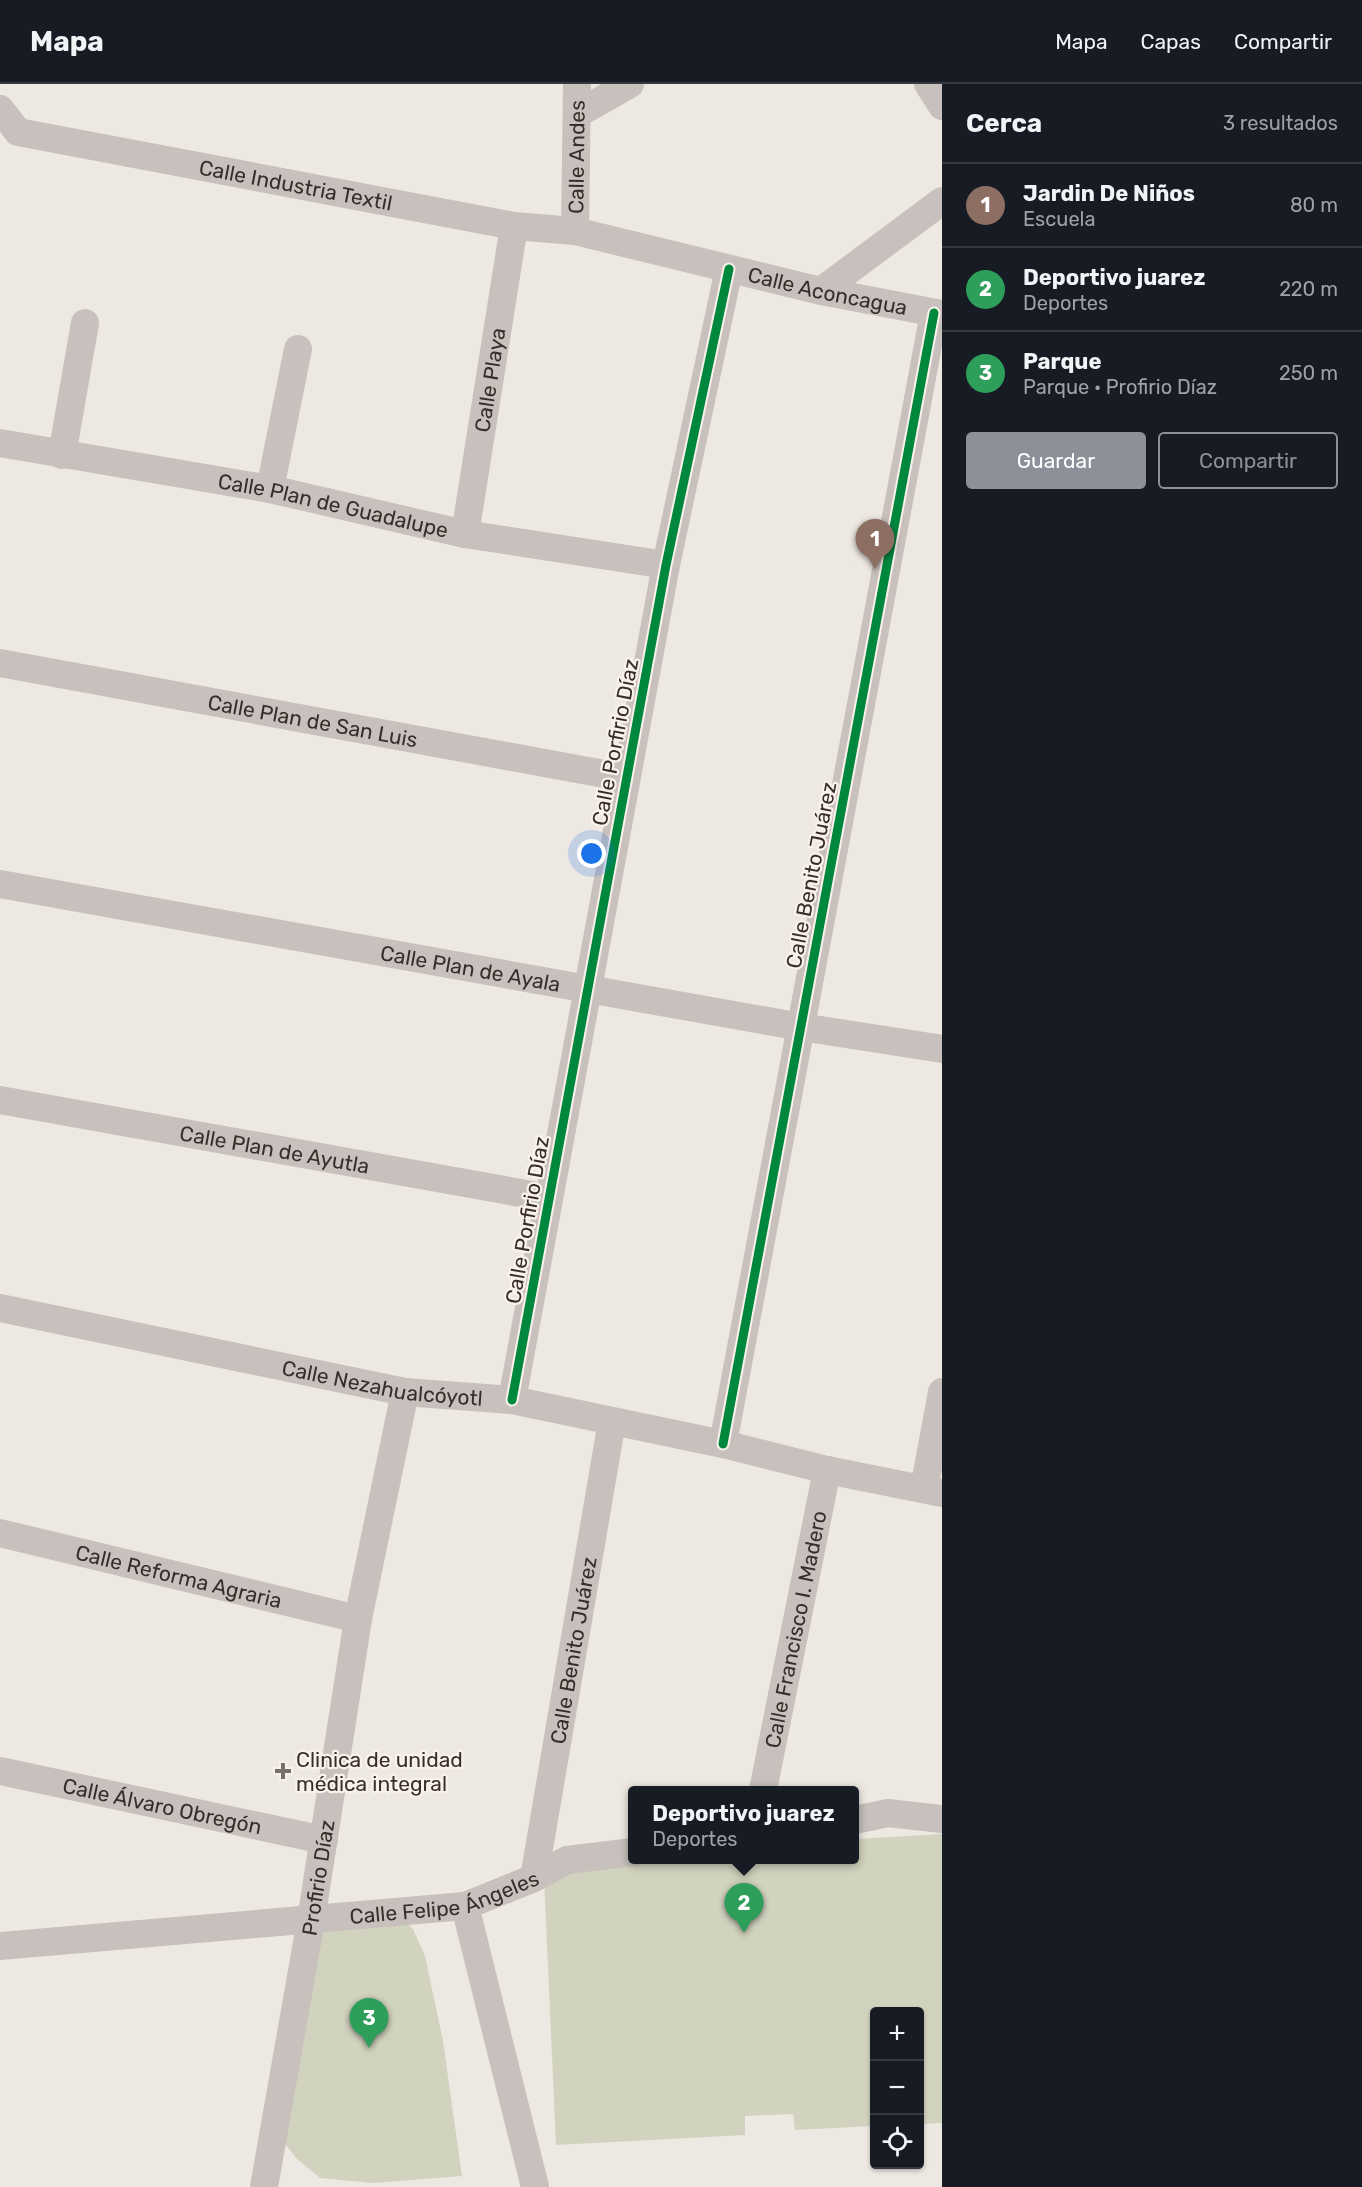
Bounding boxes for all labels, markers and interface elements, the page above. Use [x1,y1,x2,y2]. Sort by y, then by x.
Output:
text: Mapa [30,25,104,58]
text: Mapa [1055,29,1108,54]
text: Capas [1141,29,1201,54]
text: Compartir [1234,29,1332,54]
street label: Calle Andes [563,100,589,214]
text: Cerca [966,108,1042,139]
text: 3 resultados [1223,111,1338,135]
street label: Calle Industria Textil [197,154,394,215]
text: Jardin De Niños [1023,180,1195,207]
text: 1 [981,193,990,217]
text: 80 m [1290,193,1338,217]
text: Escuela [1023,207,1096,231]
street label: Calle Aconcagua [745,261,910,320]
text: Deportivo juarez [1023,264,1205,291]
text: 2 [979,277,992,301]
text: 220 m [1279,277,1338,301]
text: Deportes [1023,291,1108,315]
street label: Calle Playa [469,326,510,434]
text: Parque [1023,348,1102,375]
text: 3 [979,361,992,385]
text: 250 m [1279,361,1338,385]
text: Parque · Profirio Díaz [1023,375,1217,399]
button: Guardar [966,432,1146,489]
button: Compartir [1158,432,1338,489]
street label: Calle Plan de Guadalupe [216,468,451,542]
pin: 1 [856,520,894,569]
street label: Calle Porfirio Díaz [587,656,643,828]
street label: Calle Plan de San Luis [206,689,420,752]
street label: Calle Benito Juárez [781,780,841,970]
your location [577,839,606,868]
street label: Calle Plan de Ayala [379,940,563,996]
street label: Calle Plan de Ayutla [178,1120,371,1178]
street label: Calle Porfirio Díaz [500,1134,554,1306]
street label: Calle Nezahualcóyotl [280,1354,484,1410]
street label: Calle Francisco I. Madero [759,1508,831,1750]
street label: Calle Reforma Agraria [73,1539,285,1613]
street label: Calle Benito Juárez [545,1555,601,1746]
place label: Clinica de unidad médica integral [296,1747,463,1796]
marker: Clinica de unidad médica integral [274,1762,292,1780]
street label: Calle Álvaro Obregón [61,1772,264,1839]
popup [628,1786,859,1864]
text: Deportivo juarez [652,1800,835,1827]
street label: Profirio Díaz [296,1818,339,1937]
text: Deportes [652,1827,738,1851]
street label: Calle Felipe Ángeles [348,1865,542,1928]
pin: 2 [724,1884,764,1933]
pin: 3 [350,1998,388,2048]
map controls [870,2007,924,2169]
button: + [870,2007,924,2061]
button: − [870,2061,924,2115]
button: locate [870,2115,924,2169]

